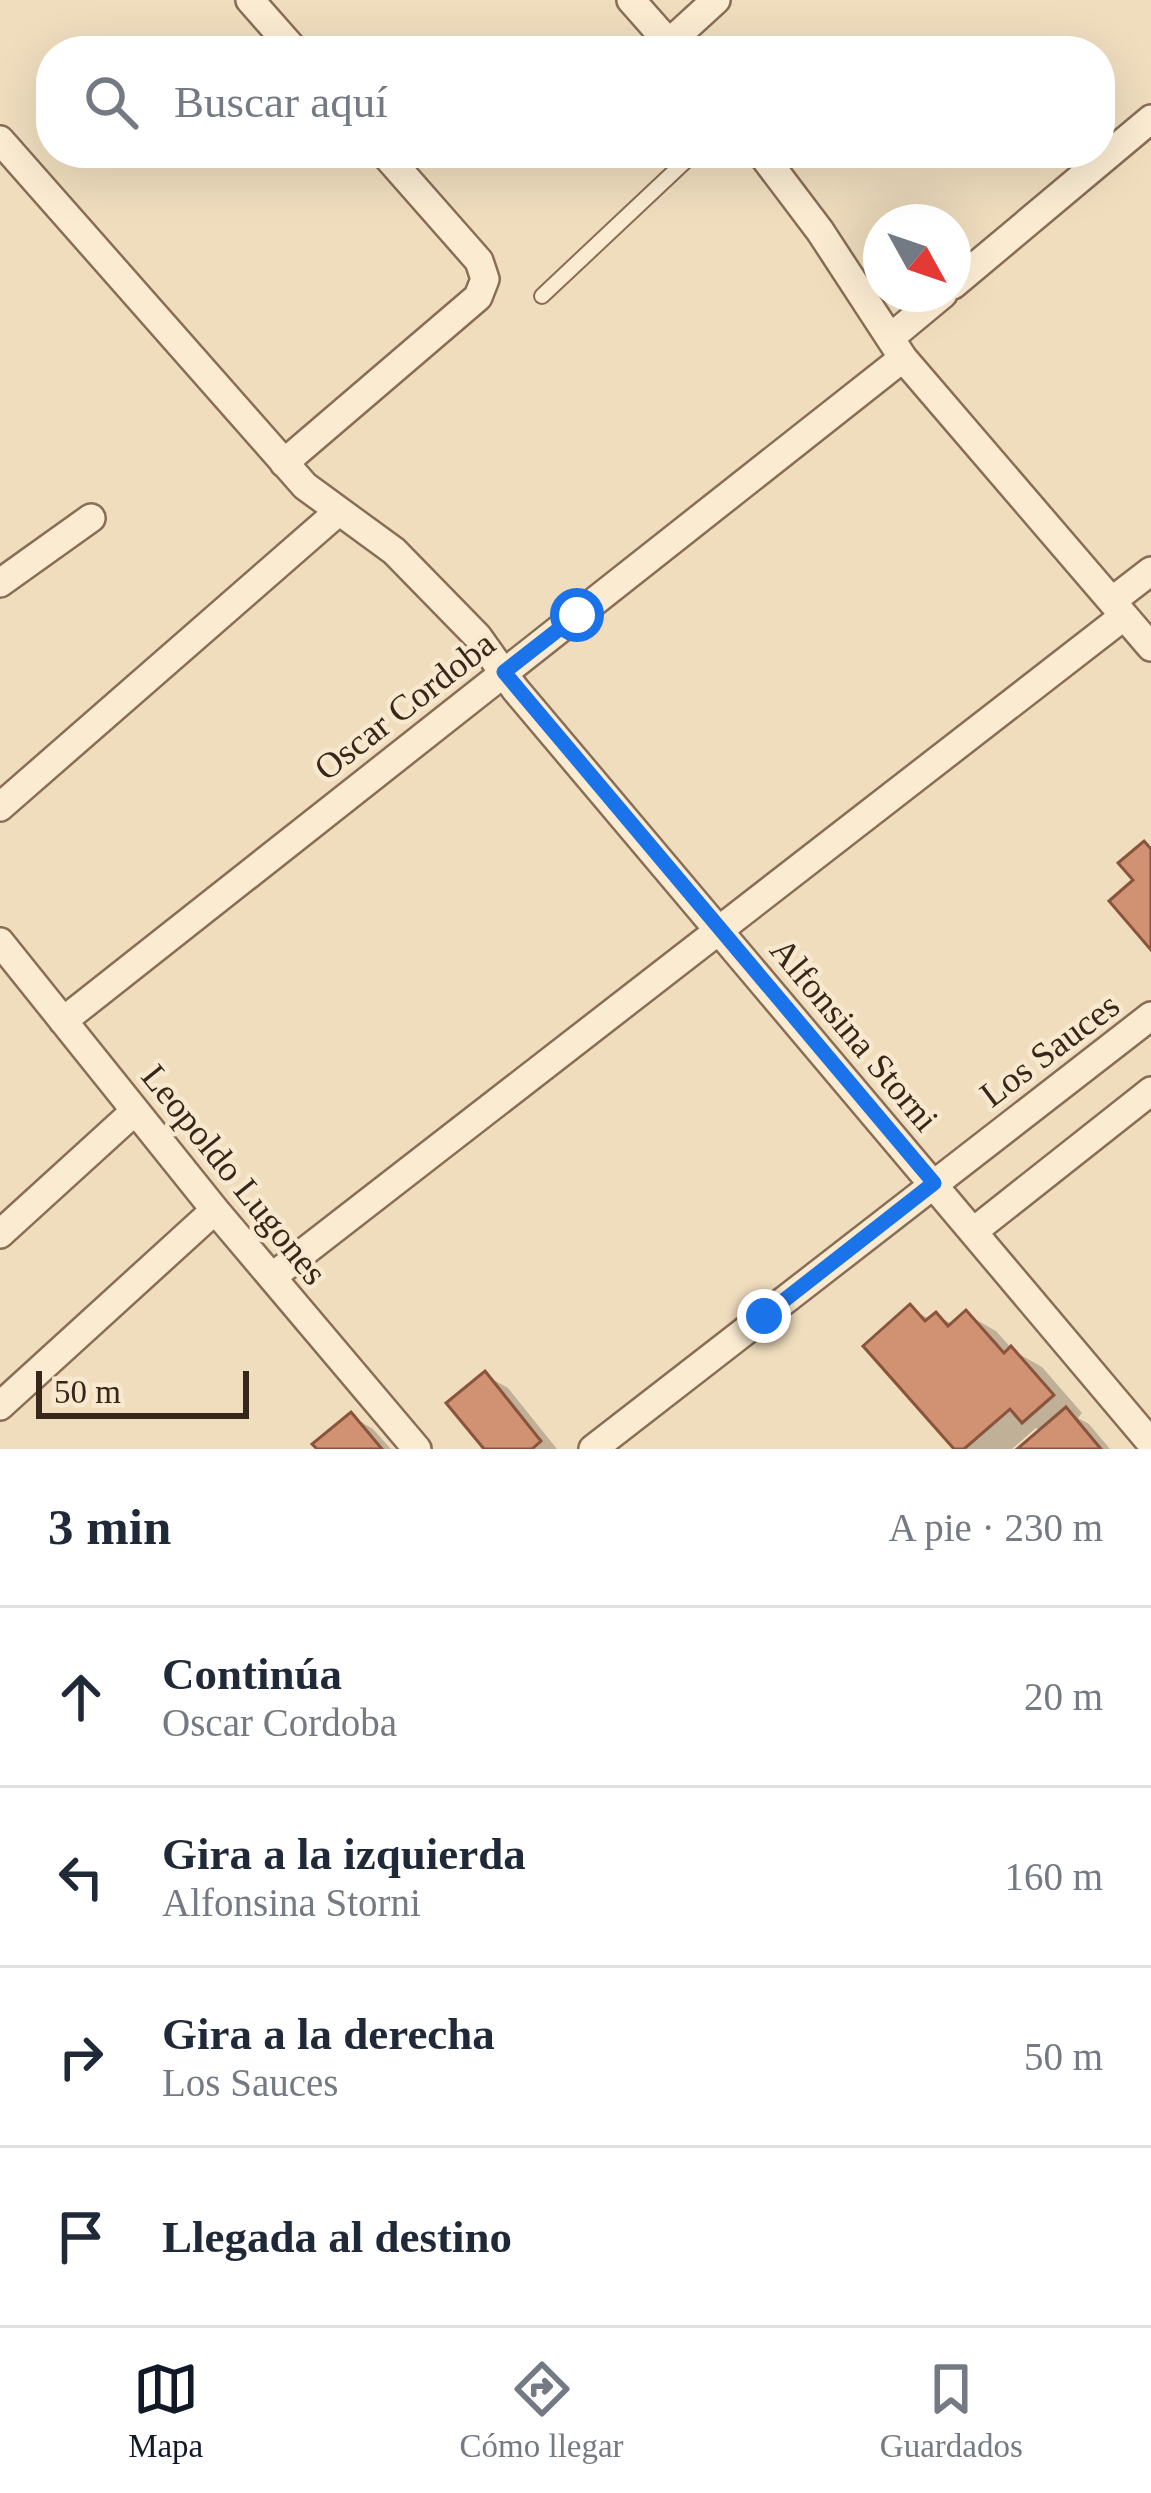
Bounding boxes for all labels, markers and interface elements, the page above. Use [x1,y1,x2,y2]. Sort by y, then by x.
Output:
search box [36,36,1115,168]
icon: search [78,69,144,135]
text: Buscar aquí [174,77,388,127]
north arrow [863,204,971,312]
route start [550,588,604,642]
street label: Oscar Cordoba [307,623,502,788]
street label: Alfonsina Storni [762,930,946,1139]
street label: Los Sauces [972,985,1127,1115]
street label: Leopoldo Lugones [133,1057,335,1293]
route end [737,1289,791,1343]
scale bar [36,1365,249,1418]
text: 50 m [54,1374,121,1410]
text: 3 min [48,1499,171,1555]
text: A pie · 230 m [889,1506,1103,1549]
text: Continúa [162,1649,342,1699]
icon: ahead [48,1664,114,1730]
text: 20 m [1024,1675,1103,1718]
text: Oscar Cordoba [162,1701,397,1744]
text: Gira a la izquierda [162,1829,526,1879]
icon: left [48,1844,114,1910]
text: 160 m [1004,1855,1103,1898]
text: Alfonsina Storni [162,1881,421,1924]
text: Gira a la derecha [162,2009,495,2059]
icon: right [48,2024,114,2090]
text: 50 m [1024,2035,1103,2078]
text: Los Sauces [162,2061,339,2104]
icon: arrive [48,2204,114,2270]
text: Llegada al destino [162,2212,512,2262]
tab: Mapa [128,2356,203,2465]
tab: Cómo llegar [460,2356,624,2465]
tab: Guardados [880,2356,1023,2465]

